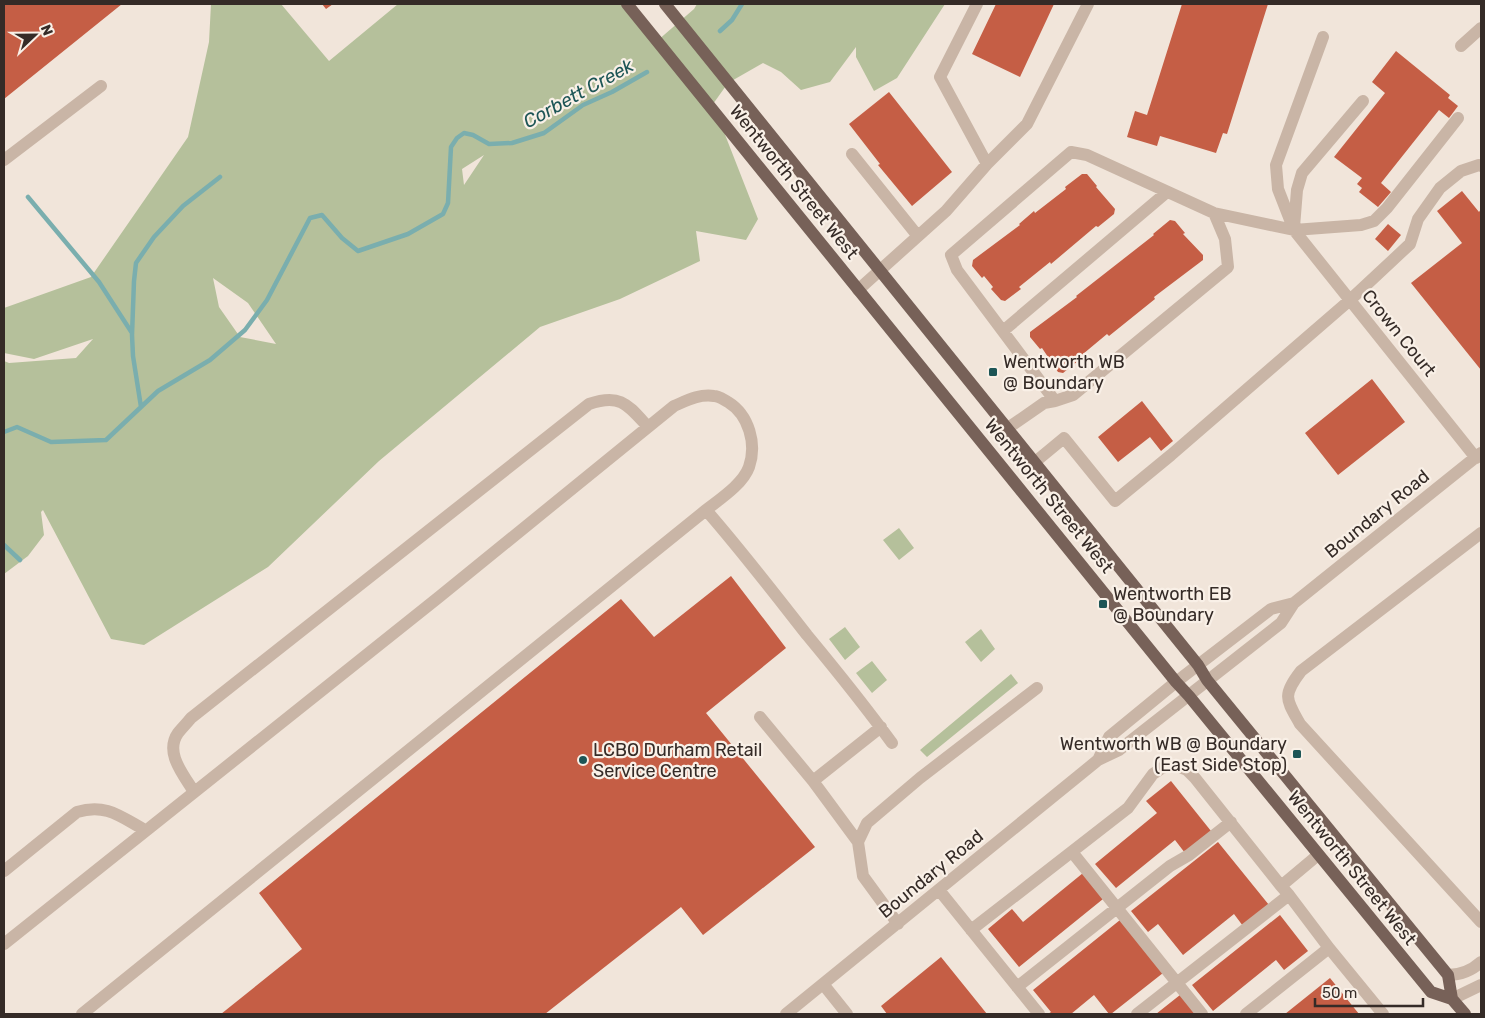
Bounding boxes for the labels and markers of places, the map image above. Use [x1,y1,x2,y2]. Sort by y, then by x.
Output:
place label: Wentworth WB @ Boundary [1003,351,1125,394]
marker: Wentworth WB @ Boundary [987,366,999,378]
place label: Wentworth EB @ Boundary [1113,583,1232,626]
marker: Wentworth EB @ Boundary [1097,598,1109,610]
place label: Wentworth WB @ Boundary (East Side Stop) [1060,733,1287,776]
place label: LCBO Durham Retail Service Centre [593,739,762,782]
marker: Wentworth WB @ Boundary (East Side Stop) [1291,748,1303,760]
marker: LCBO Durham Retail Service Centre [577,754,589,766]

